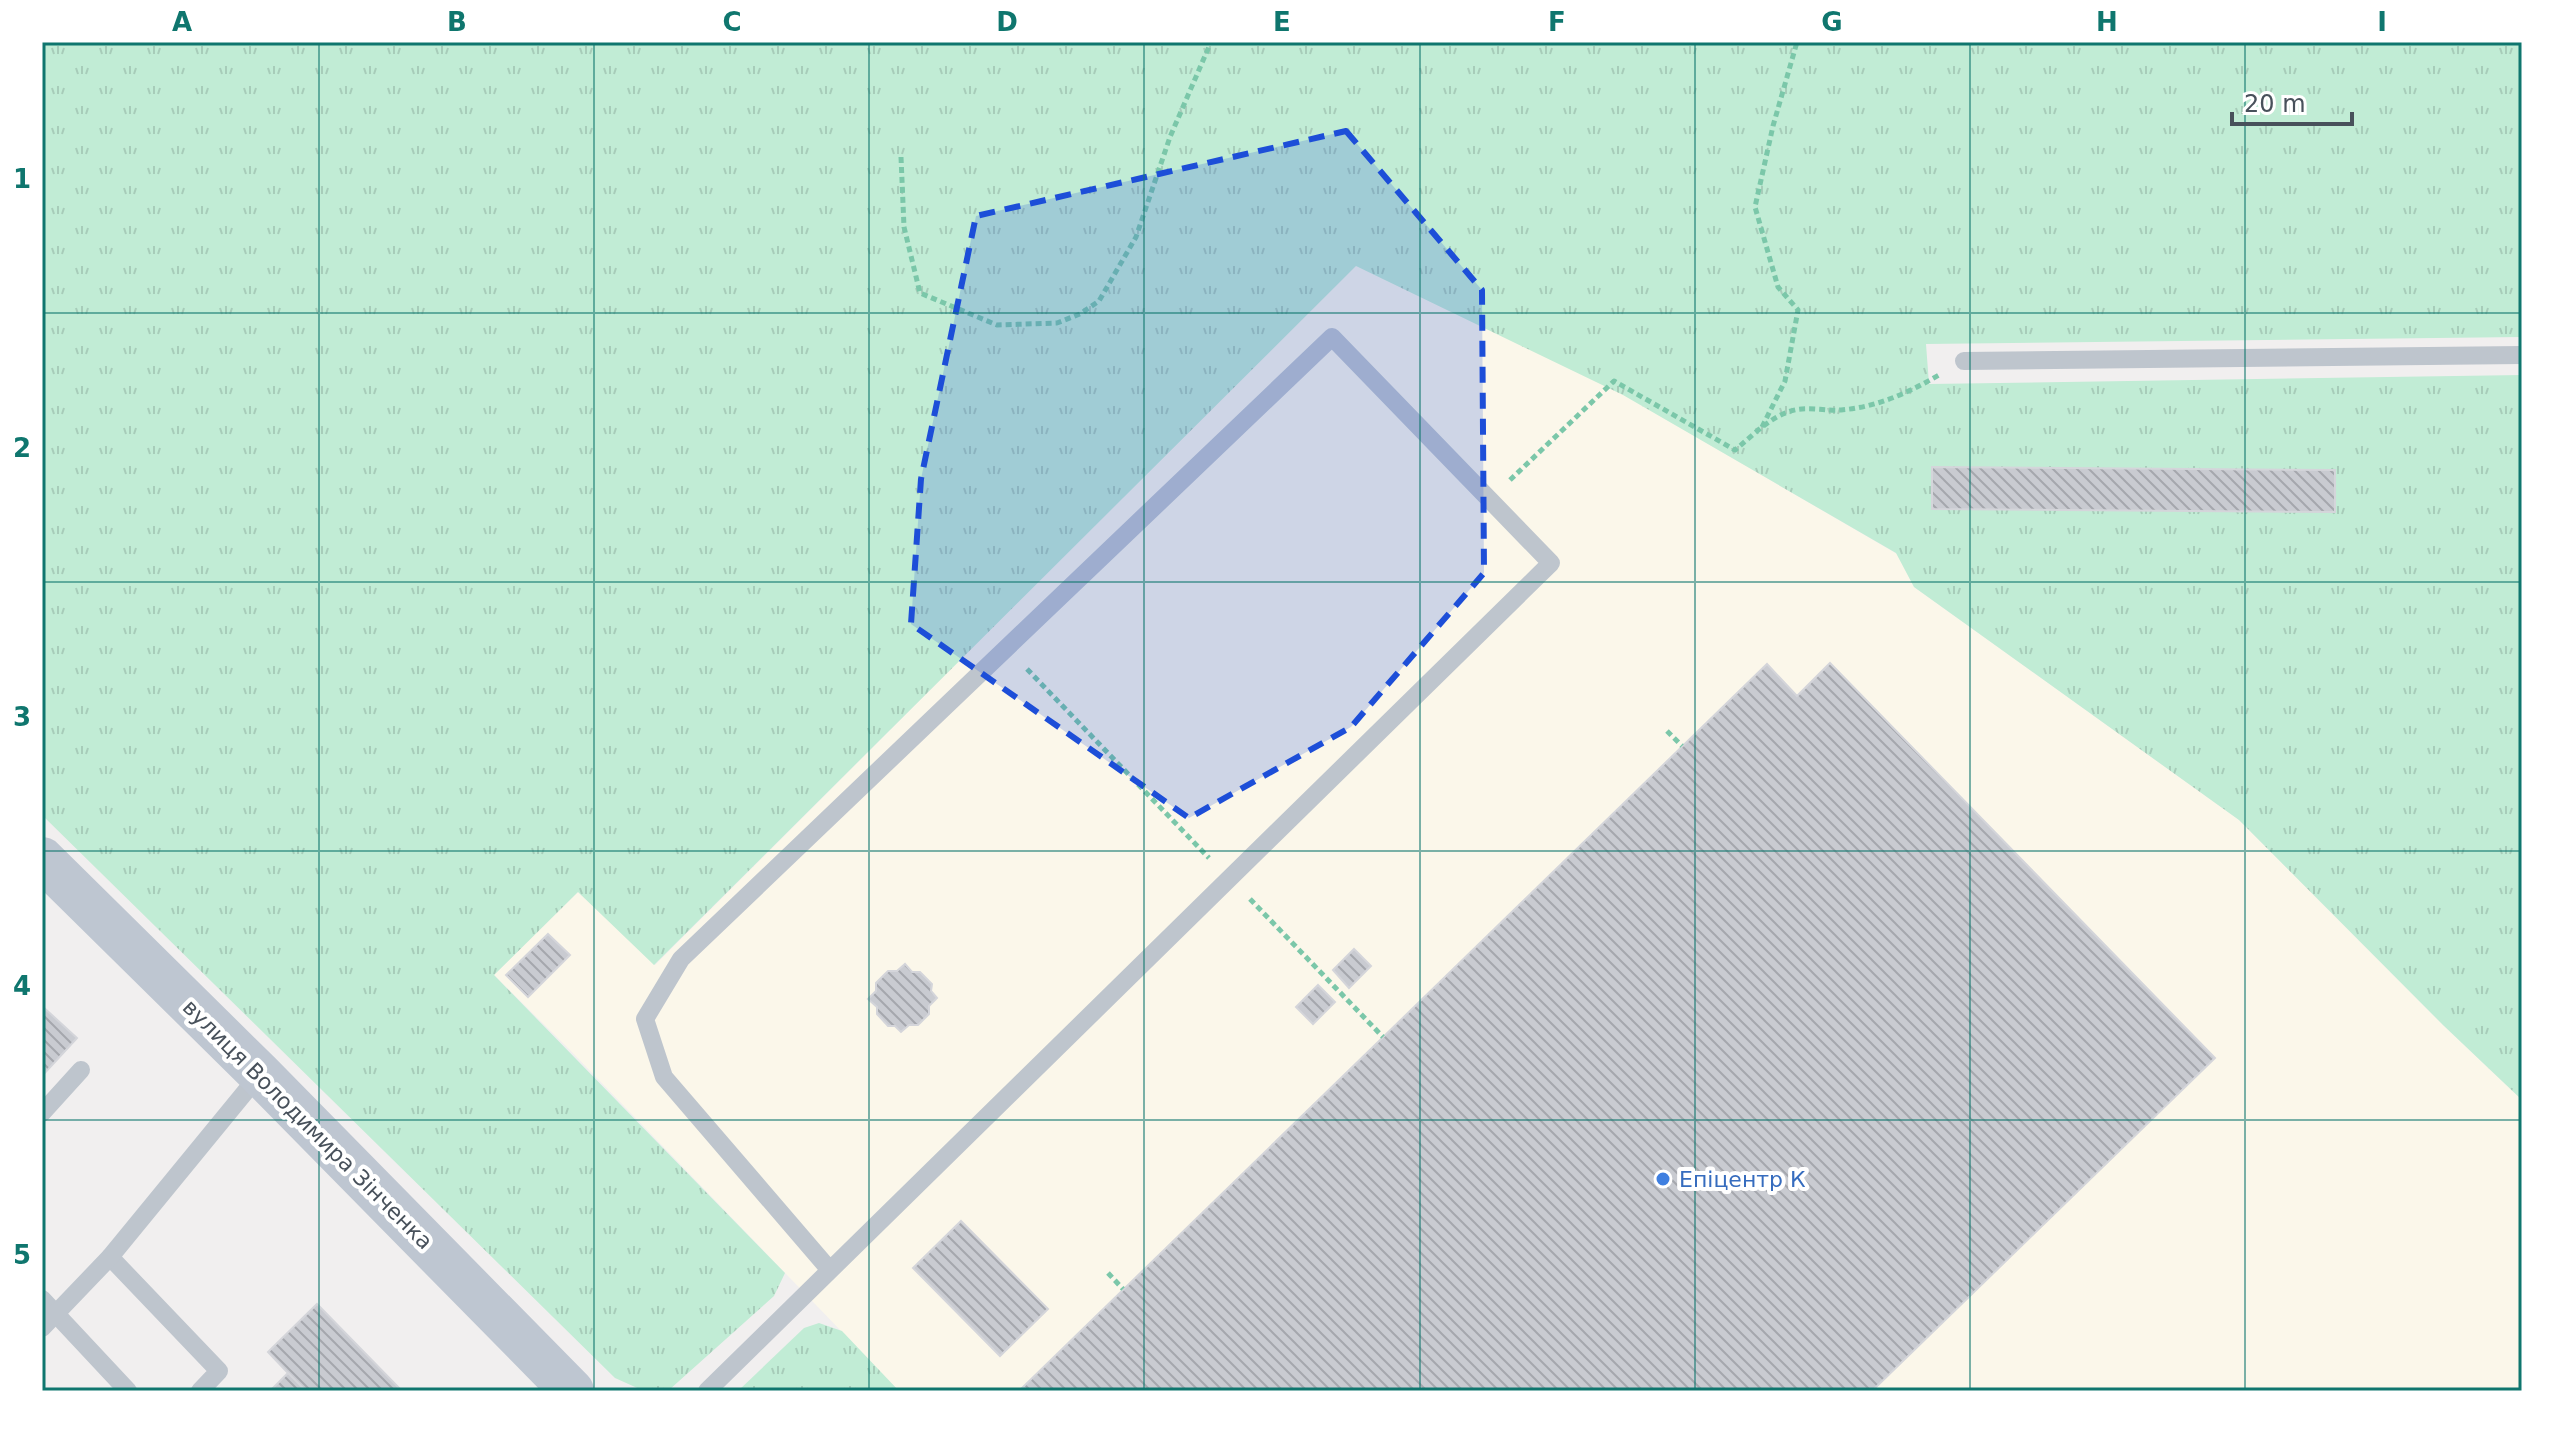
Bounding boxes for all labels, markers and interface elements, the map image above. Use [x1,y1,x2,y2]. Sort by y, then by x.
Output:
text: A [172,7,192,37]
text: B [447,7,467,37]
text: C [722,7,742,37]
text: D [996,7,1018,37]
text: E [1273,7,1291,37]
text: F [1548,7,1566,37]
text: G [1821,7,1843,37]
text: H [2096,7,2118,37]
text: I [2377,7,2387,37]
scale bar [2232,76,2352,126]
text: 20 m [2244,90,2306,118]
text: 1 [13,164,31,194]
text: 2 [13,433,31,463]
text: 3 [13,702,31,732]
text: 4 [13,971,31,1001]
street label: вулиця Володимира Зінченка [178,994,438,1254]
place label: Епіцентр К [1679,1167,1806,1192]
marker: Епіцентр К [1654,1170,1672,1188]
text: 5 [13,1240,31,1270]

